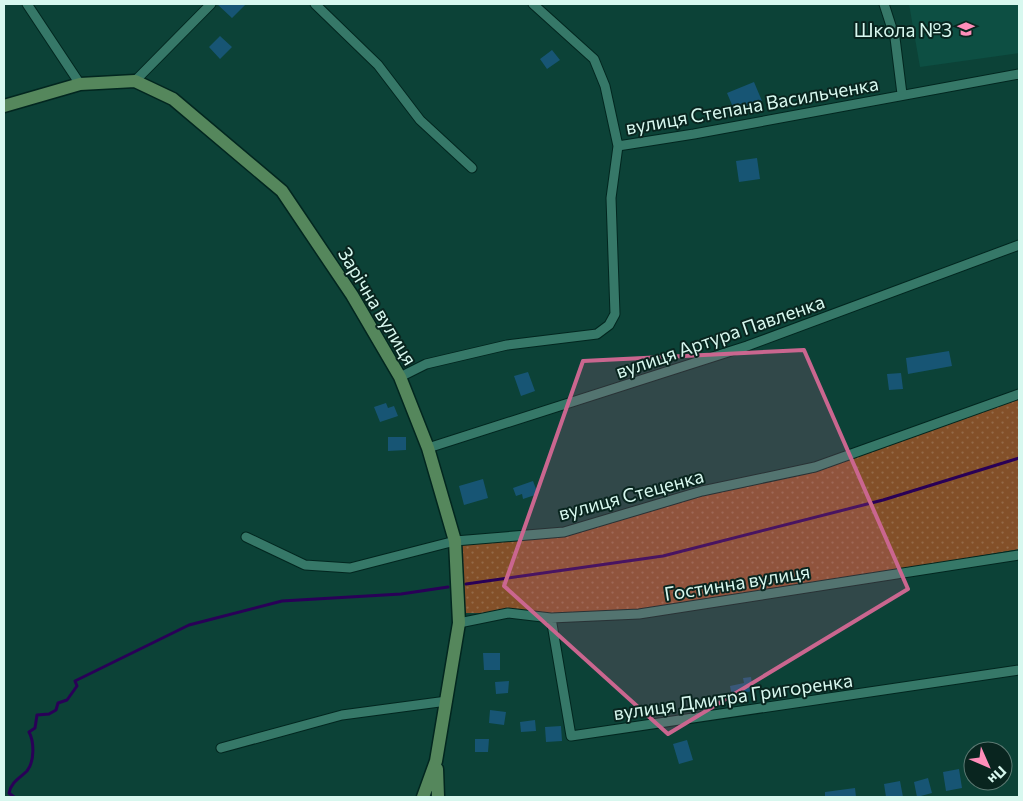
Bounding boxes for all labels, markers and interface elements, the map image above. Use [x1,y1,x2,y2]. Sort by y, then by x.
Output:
place label: Школа №3 [854,18,952,41]
school or university icon: Школа №3 [956,19,976,39]
street label: вулиця Степана Васильченка [624,71,880,139]
street label: Зарічна вулиця [334,243,422,369]
street label: вулиця Артура Павленка [613,289,827,383]
street label: вулиця Стеценка [556,464,706,524]
street label: Гостинна вулиця [663,559,811,605]
street label: вулиця Дмитра Григоренка [612,668,854,724]
north arrow [963,741,1013,791]
text: Пн [985,763,1010,788]

